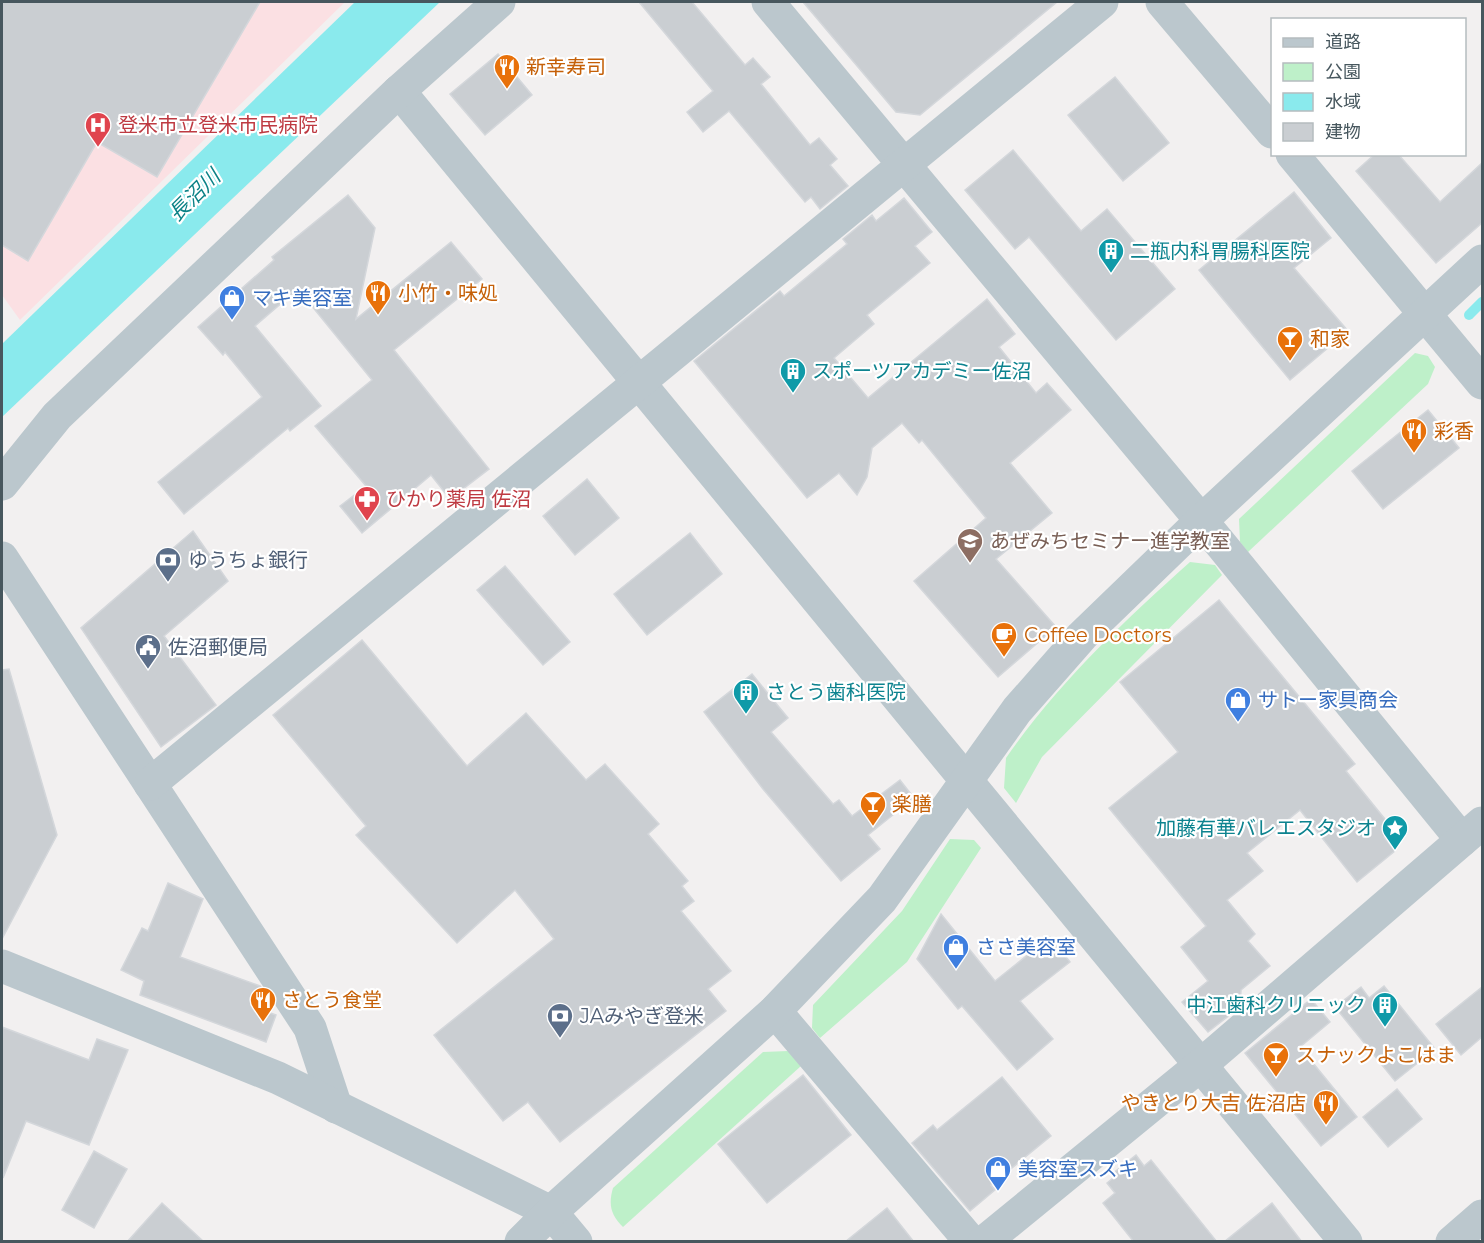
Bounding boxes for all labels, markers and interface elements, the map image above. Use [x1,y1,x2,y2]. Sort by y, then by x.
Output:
legend [1271,18,1466,156]
text: 道路 [1325,31,1361,53]
restaurant icon: 新幸寿司 [492,52,522,90]
place label: 新幸寿司 [526,55,606,79]
text: 公園 [1325,61,1361,83]
text: 水域 [1325,91,1361,113]
hospital icon: 登米市立登米市民病院 [83,110,113,148]
place label: 登米市立登米市民病院 [118,113,318,137]
text: 建物 [1325,121,1361,143]
water label: 長沼川 [163,162,227,226]
building icon: 二瓶内科胃腸科医院 [1096,236,1126,274]
place label: 二瓶内科胃腸科医院 [1130,239,1310,263]
restaurant icon: 小竹・味処 [363,278,393,316]
place label: 小竹・味処 [398,281,498,305]
shop icon: マキ美容室 [217,283,247,321]
place label: マキ美容室 [252,286,352,310]
bar icon: 和家 [1275,324,1305,362]
place label: 和家 [1310,327,1350,351]
building icon: スポーツアカデミー佐沼 [778,356,808,394]
place label: スポーツアカデミー佐沼 [812,359,1032,383]
restaurant icon: 彩香 [1399,416,1429,454]
place label: 彩香 [1434,419,1474,443]
pharmacy icon: ひかり薬局 佐沼 [352,484,382,522]
place label: ひかり薬局 佐沼 [386,487,531,511]
school or university icon: あぜみちセミナー進学教室 [955,526,985,564]
place label: あぜみちセミナー進学教室 [990,529,1230,553]
bank icon: ゆうちょ銀行 [153,545,183,583]
place label: ゆうちょ銀行 [188,548,308,572]
cafe icon: Coffee Doctors [989,620,1019,658]
place label: Coffee Doctors [1024,623,1172,647]
public building icon: 佐沼郵便局 [133,632,163,670]
place label: 佐沼郵便局 [168,635,268,659]
building icon: さとう歯科医院 [731,677,761,715]
place label: さとう歯科医院 [766,680,906,704]
shop icon: サトー家具商会 [1223,685,1253,723]
place label: サトー家具商会 [1258,688,1398,712]
bar icon: 楽膳 [858,789,888,827]
place label: 楽膳 [892,792,932,816]
place icon: 加藤有華バレエスタジオ [1380,813,1410,851]
place label: 加藤有華バレエスタジオ [1156,816,1376,840]
shop icon: ささ美容室 [941,932,971,970]
place label: ささ美容室 [976,935,1076,959]
restaurant icon: さとう食堂 [248,985,278,1023]
place label: さとう食堂 [282,988,382,1012]
building icon: 中江歯科クリニック [1370,990,1400,1028]
place label: 中江歯科クリニック [1186,993,1366,1017]
bank icon: JAみやぎ登米 [545,1001,575,1039]
place label: JAみやぎ登米 [579,1004,704,1028]
bar icon: スナックよこはま [1261,1040,1291,1078]
place label: スナックよこはま [1296,1043,1456,1067]
restaurant icon: やきとり大吉 佐沼店 [1311,1088,1341,1126]
place label: やきとり大吉 佐沼店 [1121,1091,1306,1115]
shop icon: 美容室スズキ [983,1154,1013,1192]
place label: 美容室スズキ [1018,1157,1138,1181]

